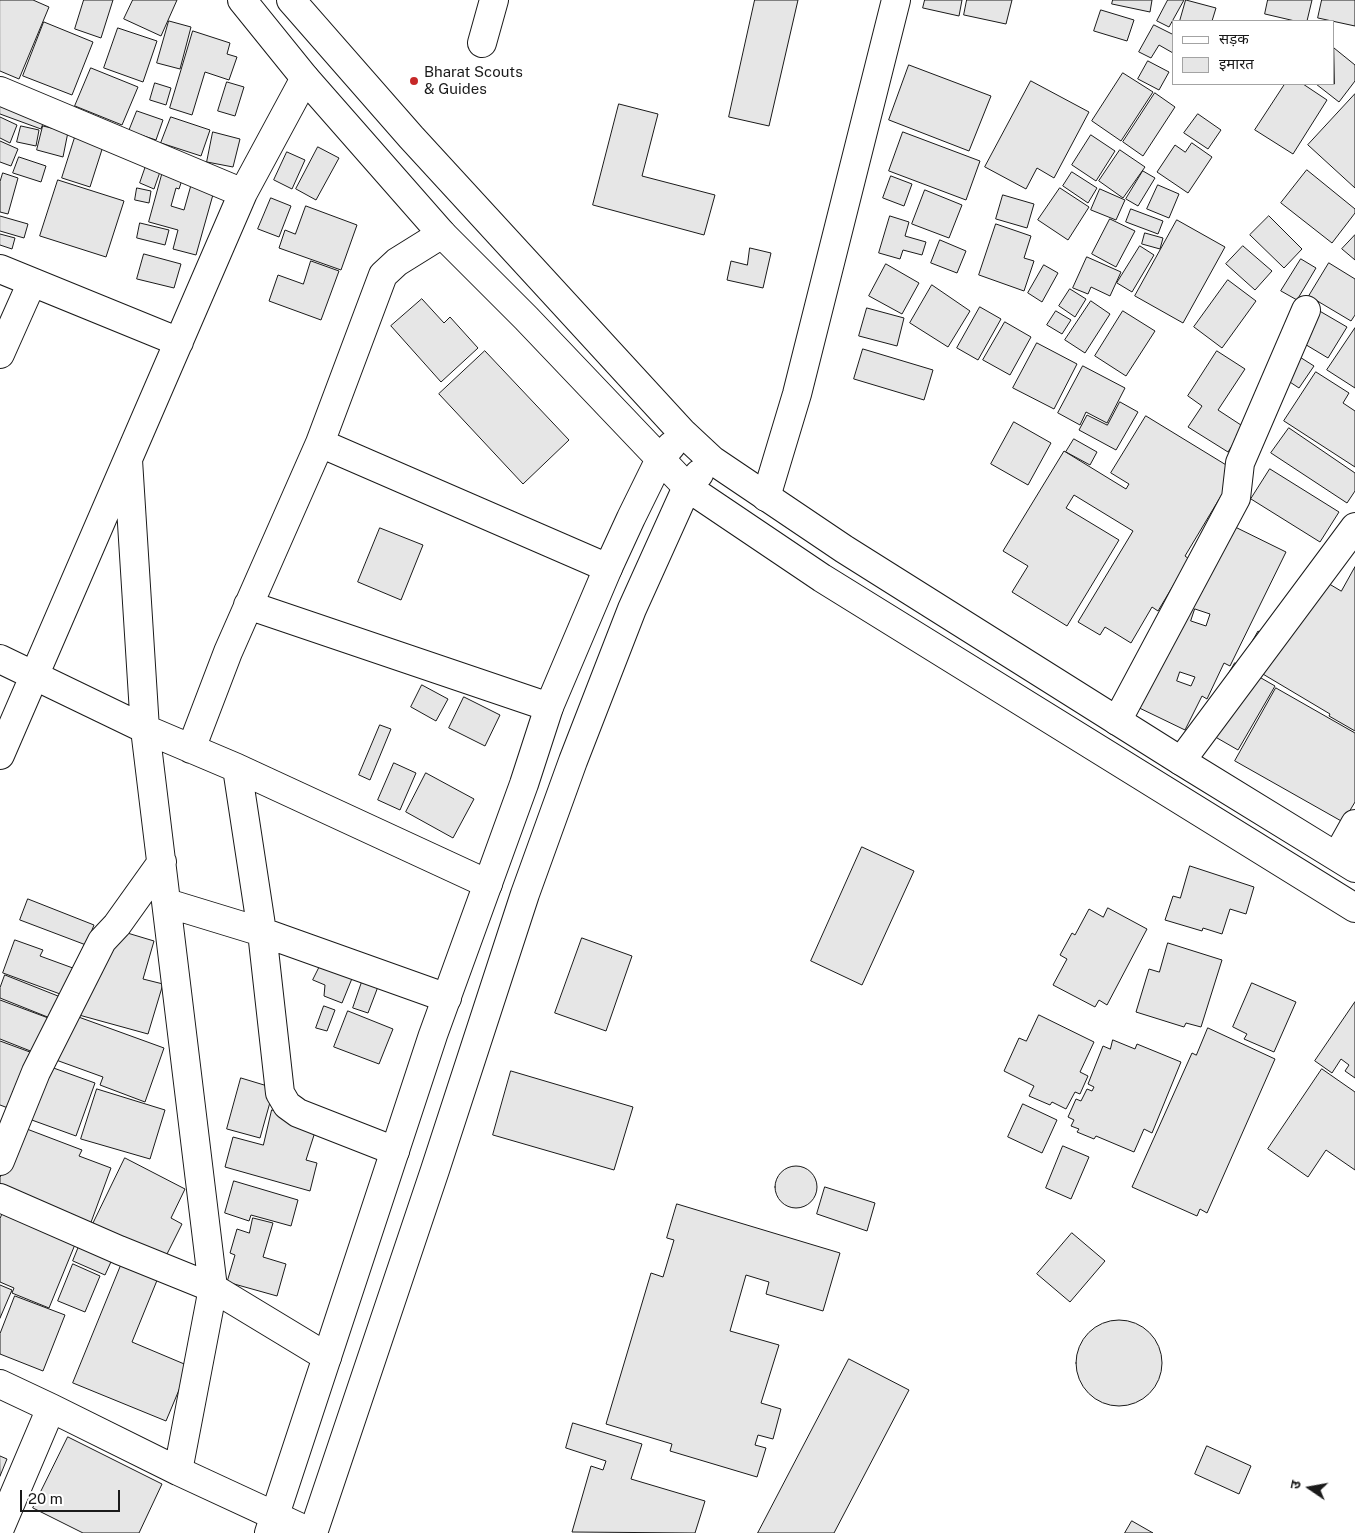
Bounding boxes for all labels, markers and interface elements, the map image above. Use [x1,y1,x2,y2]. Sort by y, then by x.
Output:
legend [1172,20,1335,85]
text: सड़क [1219,30,1249,47]
text: इमारत [1219,55,1254,72]
place label: Bharat Scouts & Guides [424,63,523,98]
marker: Bharat Scouts & Guides [408,75,420,87]
north arrow [1285,1463,1335,1513]
text: उ [1287,1479,1304,1491]
scale bar [22,1480,122,1512]
text: 20 m [28,1490,63,1507]

